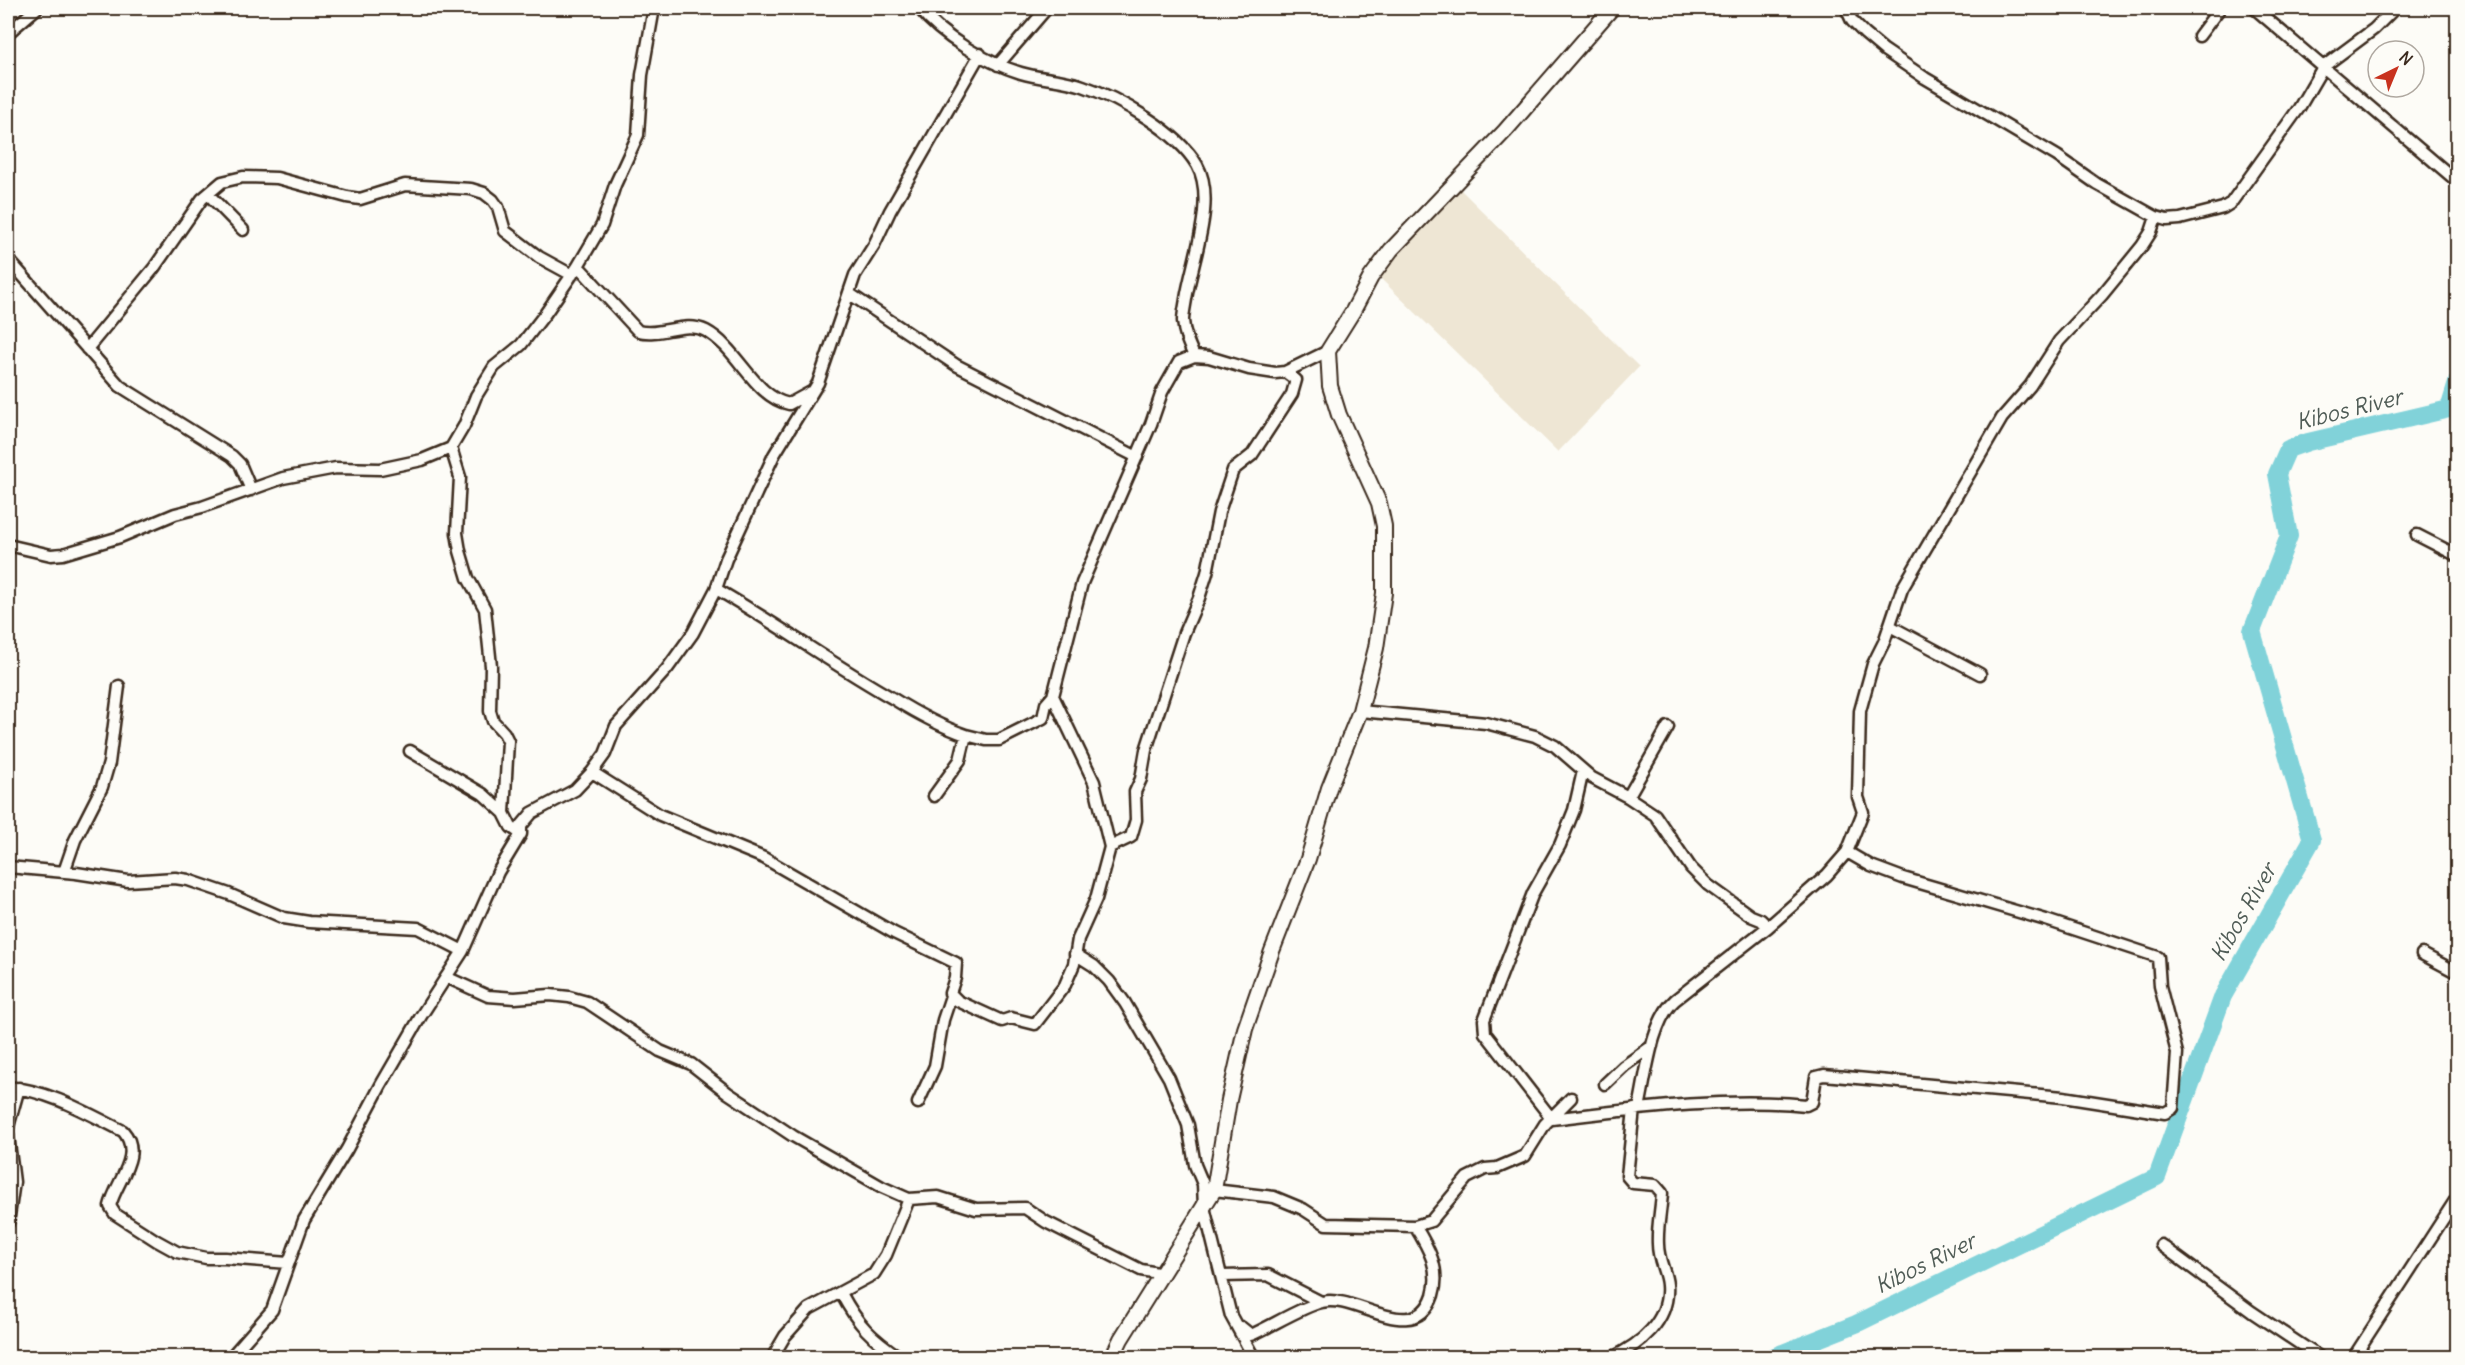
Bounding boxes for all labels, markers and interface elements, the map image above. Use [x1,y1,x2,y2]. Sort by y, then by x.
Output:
north arrow [2366,39,2426,99]
text: N [2395,47,2417,69]
water label: Kibos River [2293,382,2408,436]
water label: Kibos River [2204,855,2284,966]
water label: Kibos River [1870,1225,1983,1299]

